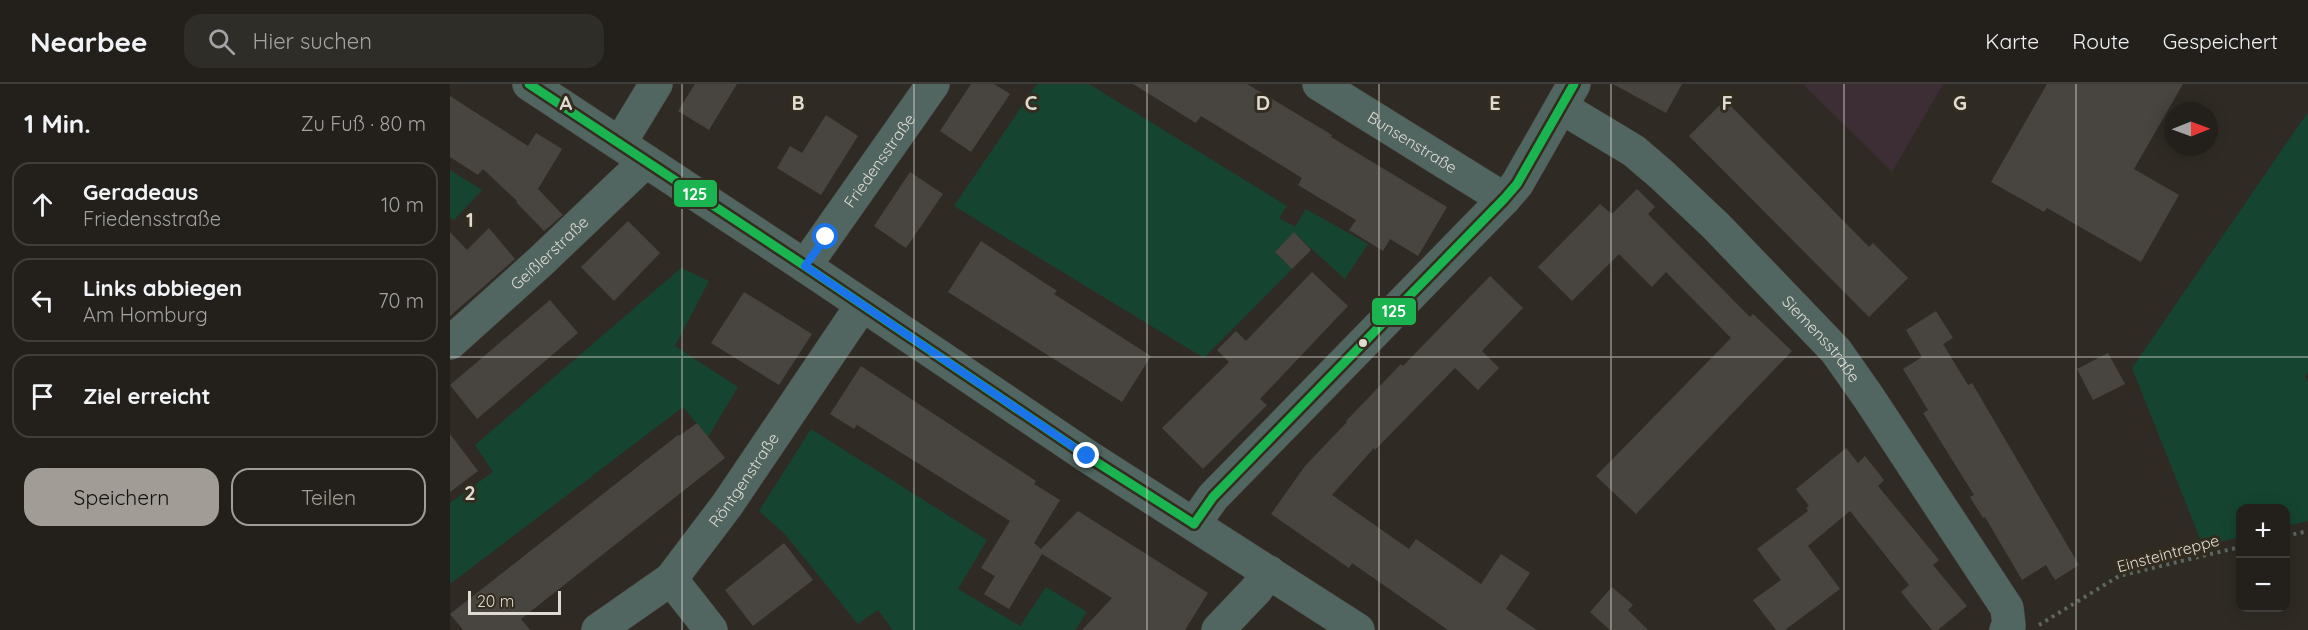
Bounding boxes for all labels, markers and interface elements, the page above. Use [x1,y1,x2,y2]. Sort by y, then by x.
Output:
search box [184,14,604,68]
text: Nearbee [30,24,148,59]
icon: search [205,25,238,58]
text: Hier suchen [253,27,372,55]
text: Karte [1985,28,2039,54]
text: Route [2072,28,2130,54]
text: Gespeichert [2163,28,2278,54]
text: A [560,90,573,115]
text: B [791,90,805,115]
text: C [1025,90,1038,115]
text: D [1256,90,1270,115]
text: E [1489,90,1501,115]
text: F [1721,90,1733,115]
text: G [1953,90,1967,115]
north arrow [2164,102,2218,156]
text: 1 Min. [24,107,91,140]
street label: Bunsenstraße [1364,107,1461,177]
street label: Friedensstraße [839,110,919,211]
text: Zu Fuß · 80 m [301,111,426,136]
text: Geradeaus [83,178,198,206]
line badge: 125 [673,179,718,208]
text: 125 [683,184,707,204]
icon: ahead [26,188,59,221]
text: 10 m [381,192,424,217]
text: Friedensstraße [83,206,221,231]
text: 1 [466,207,474,232]
street label: Geißlerstraße [506,212,592,294]
route start [812,223,838,249]
text: Links abbiegen [83,274,242,302]
icon: left [26,284,59,317]
text: 70 m [378,288,424,313]
street label: Siemensstraße [1778,291,1865,386]
line badge: 125 [1371,297,1417,326]
text: 125 [1382,301,1406,321]
text: Am Homburg [83,302,208,327]
unlabelled marker [1357,337,1369,349]
icon: arrive [26,380,59,413]
text: Ziel erreicht [83,382,211,410]
street label: Röntgenstraße [704,429,783,531]
route end [1073,442,1099,468]
button: Speichern [24,468,219,526]
button: Teilen [231,468,426,526]
text: 2 [464,480,476,505]
map controls [2236,504,2290,612]
button: + [2236,504,2290,558]
street label: Einsteintreppe [2115,530,2221,576]
button: − [2236,558,2290,612]
scale bar [468,588,561,616]
text: 20 m [477,591,514,611]

